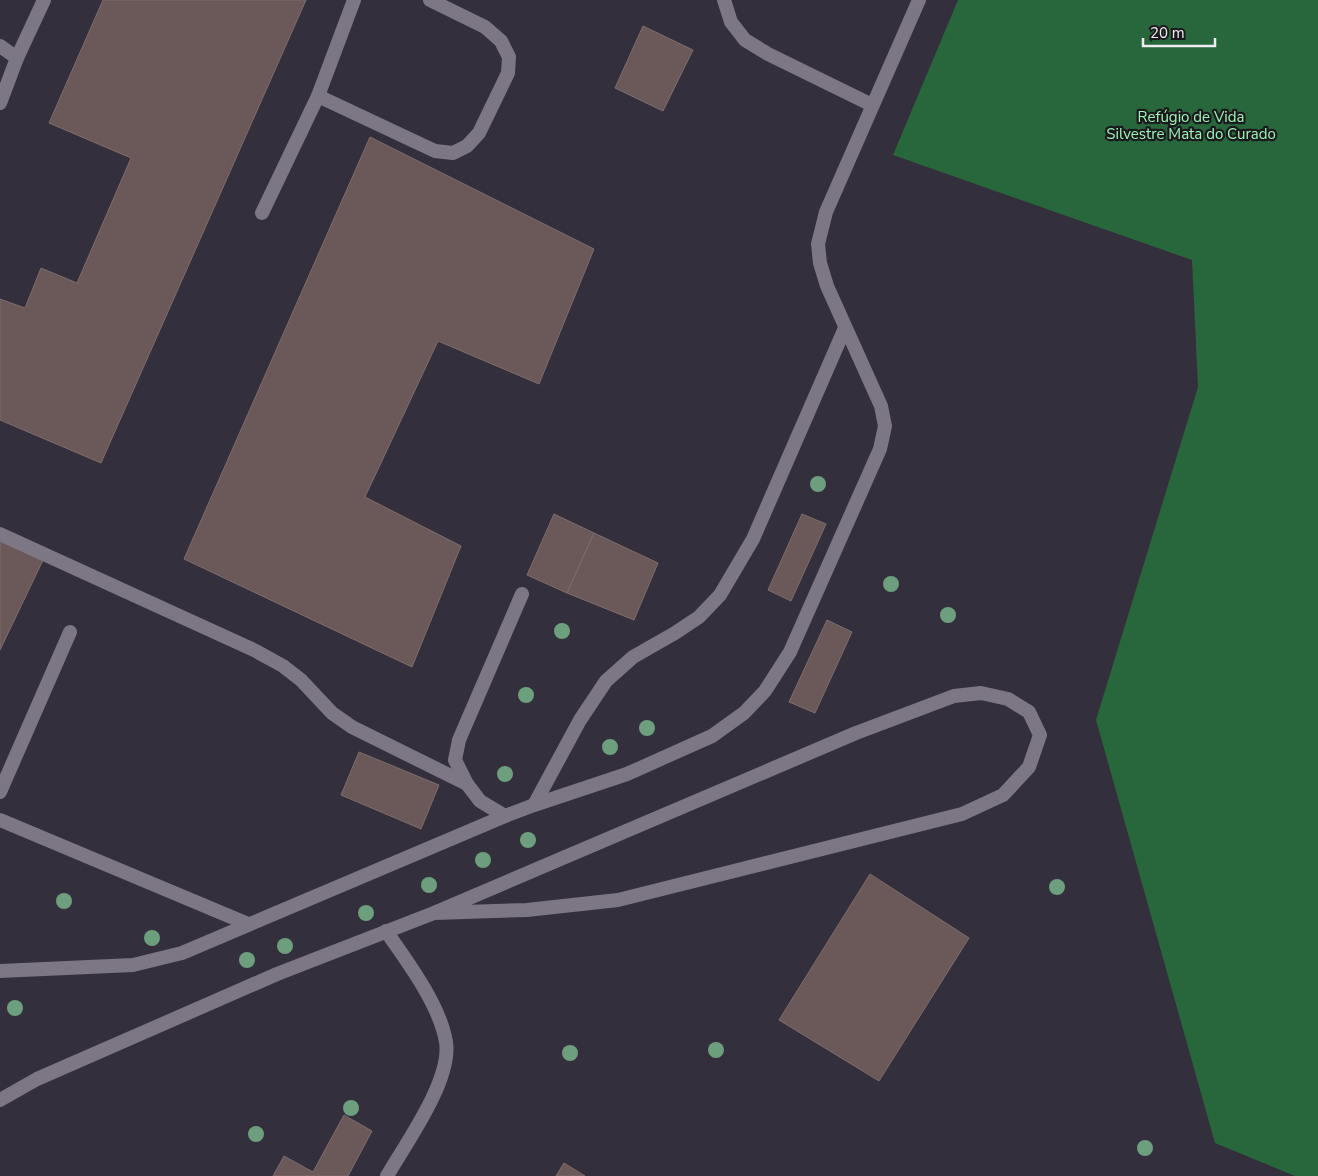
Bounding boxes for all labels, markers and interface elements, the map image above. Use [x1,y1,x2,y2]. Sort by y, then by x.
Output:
scale bar [1143,15,1216,47]
text: 20 m [1150,23,1185,43]
park label: Refúgio de Vida Silvestre Mata do Curado [1106,107,1276,144]

